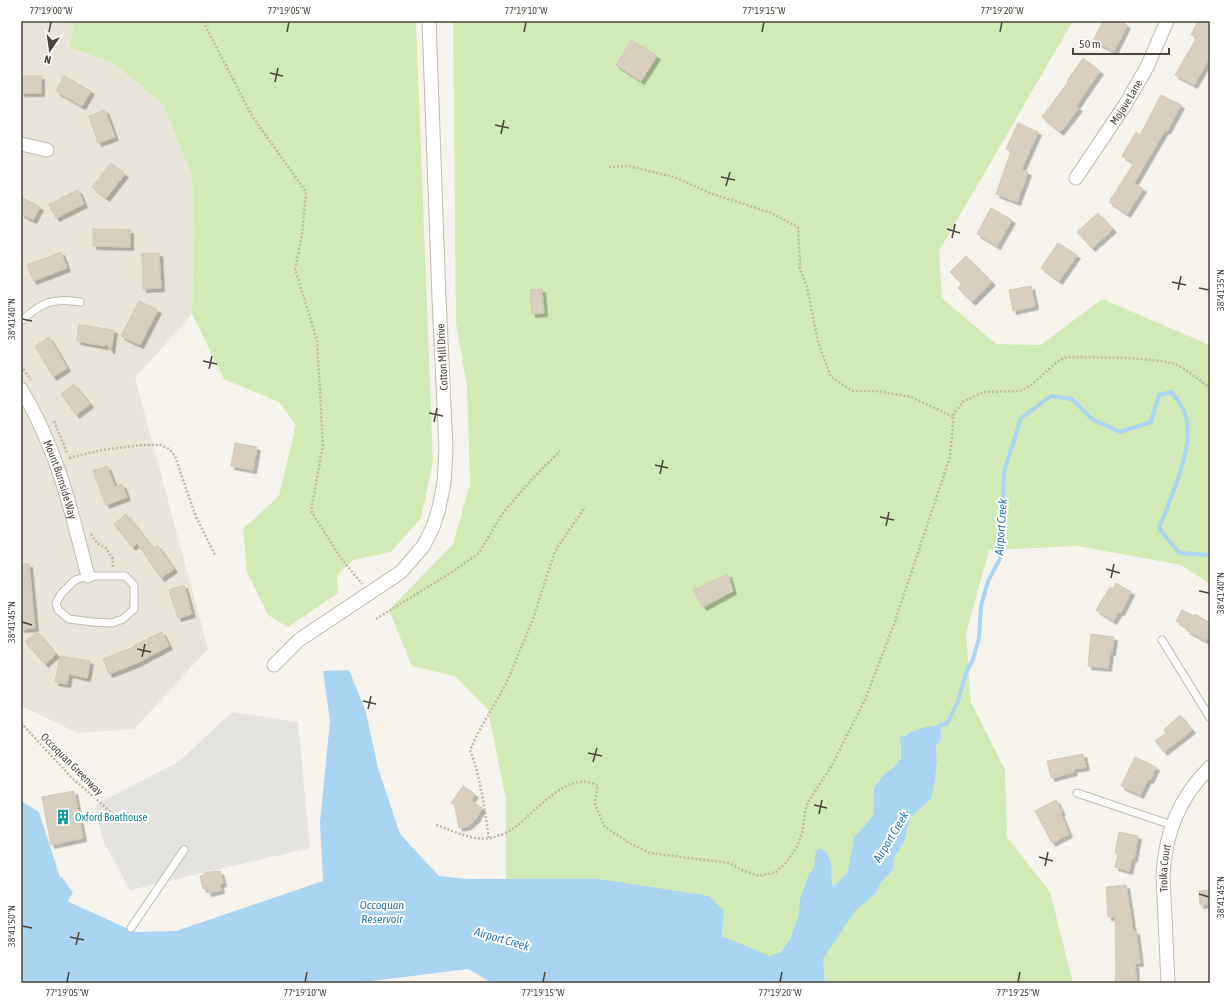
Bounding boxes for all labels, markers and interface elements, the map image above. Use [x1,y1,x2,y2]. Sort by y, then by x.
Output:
text: 77°19'00"W [29,5,73,16]
text: 77°19'05"W [267,5,311,16]
text: 77°19'10"W [504,5,548,16]
text: 77°19'15"W [742,5,786,16]
text: 77°19'20"W [980,5,1024,16]
north arrow [30,30,70,70]
scale bar [1073,30,1169,56]
text: 50 m [1079,37,1101,51]
text: N [43,53,52,66]
street label: Mojave Lane [1108,77,1144,127]
text: 38°41'35"N [1215,269,1226,311]
text: 38°41'40"N [6,298,17,340]
street label: Cotton Mill Drive [434,323,450,391]
street label: Mount Burnside Way [41,438,79,521]
water label: Airport Creek [992,498,1010,557]
text: 38°41'40"N [1215,572,1226,614]
text: 38°41'45"N [6,601,17,643]
street label: Occoquan Greenway [39,731,106,798]
building icon: Oxford Boathouse [54,808,72,826]
water label: Airport Creek [870,809,912,866]
place label: Oxford Boathouse [75,811,147,823]
street label: Troika Court [1157,843,1173,893]
text: 38°41'45"N [1215,876,1226,918]
water label: Occoquan Reservoir [360,898,404,926]
text: 38°41'50"N [6,905,17,947]
water label: Airport Creek [472,924,532,954]
text: 77°19'05"W [45,987,89,998]
text: 77°19'10"W [283,987,327,998]
text: 77°19'15"W [521,987,565,998]
text: 77°19'20"W [758,987,802,998]
text: 77°19'25"W [996,987,1040,998]

